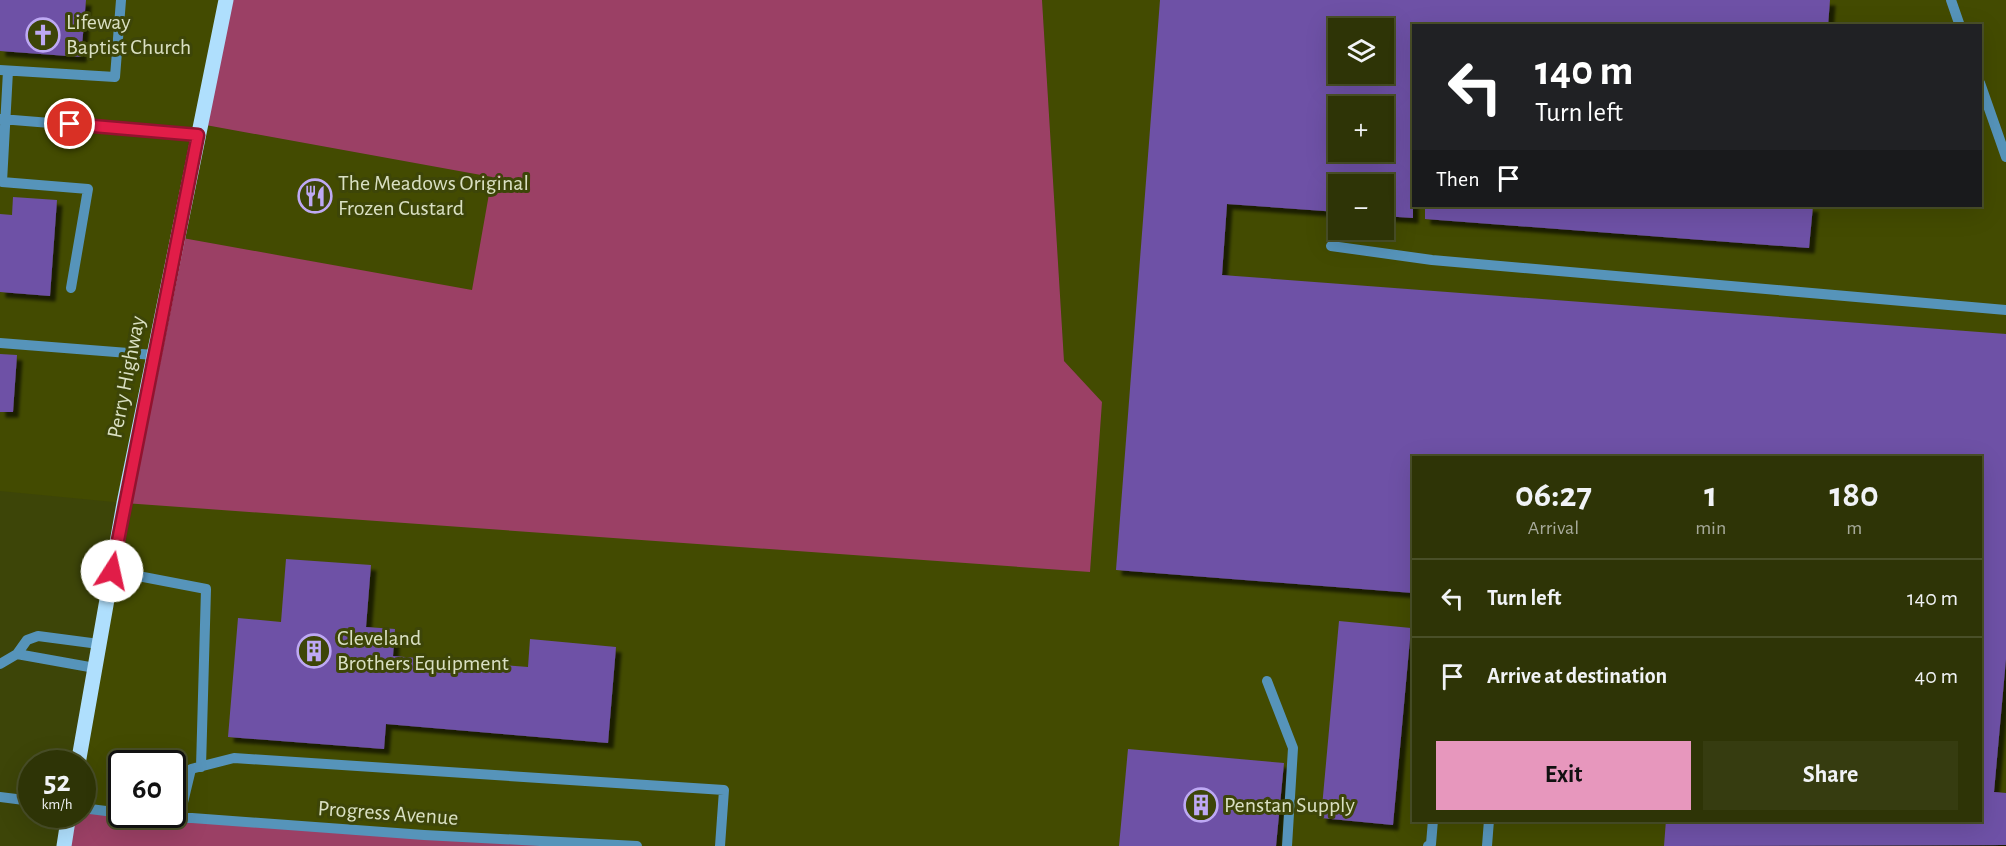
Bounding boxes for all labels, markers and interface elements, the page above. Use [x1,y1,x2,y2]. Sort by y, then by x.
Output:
place label: Lifeway Baptist Church [66,11,191,58]
church icon: Lifeway Baptist Church [25,17,61,53]
map controls [1328,18,1394,240]
button: layers [1328,18,1394,84]
icon: left [1436,48,1514,126]
text: 140 m [1535,50,1633,92]
button: + [1328,96,1394,162]
pin [44,98,95,149]
text: Turn left [1535,99,1623,126]
icon: arrive [53,107,86,140]
icon: arrive [1492,162,1525,195]
text: Then [1436,168,1480,190]
place label: The Meadows Original Frozen Custard [338,172,529,219]
button: − [1328,174,1394,240]
restaurant icon: The Meadows Original Frozen Custard [297,178,333,214]
street label: Perry Highway [103,313,149,440]
text: 06:27 [1515,477,1592,513]
text: 1 [1704,477,1717,513]
text: 180 [1829,477,1879,513]
text: Arrival [1528,518,1579,538]
text: min [1695,518,1726,538]
text: m [1846,518,1862,538]
position arrow [80,539,144,603]
icon: left [1436,582,1469,615]
text: Turn left [1487,587,1561,609]
text: 140 m [1907,587,1958,609]
place label: Cleveland Brothers Equipment [337,627,509,674]
building icon: Cleveland Brothers Equipment [296,633,332,669]
icon: arrive [1436,660,1469,693]
text: Arrive at destination [1487,665,1667,687]
text: 40 m [1915,665,1958,687]
button: Exit [1436,741,1691,810]
button: Share [1703,741,1958,810]
speed limit sign: 60 [108,750,186,828]
text: 52 [43,767,71,797]
building icon: Penstan Supply [1183,787,1219,823]
place label: Penstan Supply [1224,794,1356,816]
text: km/h [42,797,72,812]
street label: Progress Avenue [317,797,459,829]

